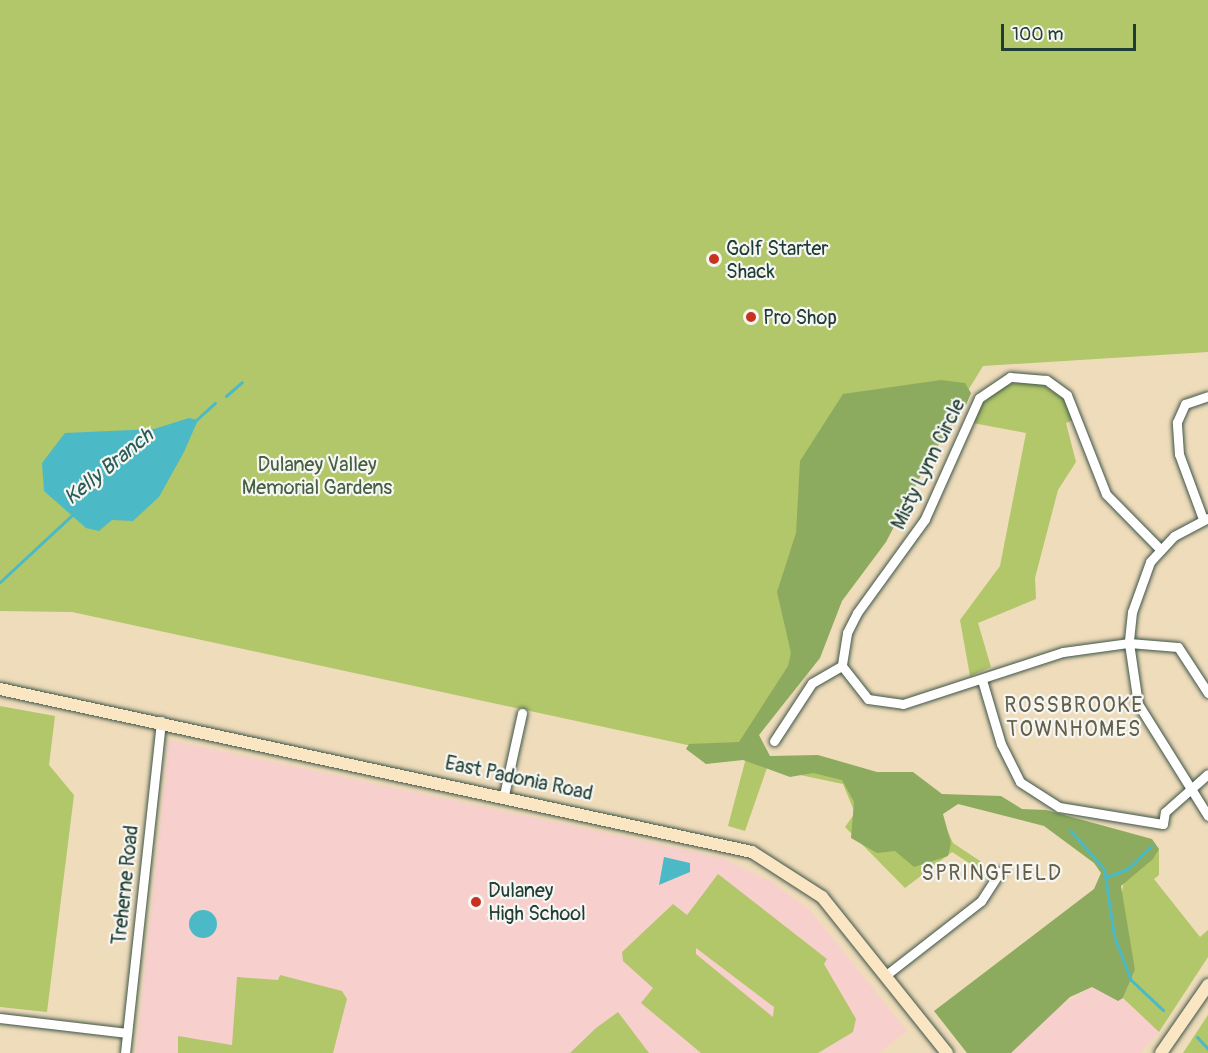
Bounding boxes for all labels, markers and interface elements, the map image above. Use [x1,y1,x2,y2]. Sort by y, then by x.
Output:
scale bar [1004,12,1139,50]
text: 100 m [1012,23,1064,46]
place label: Golf Starter Shack [726,236,828,283]
marker: Golf Starter Shack [707,252,721,266]
place label: Pro Shop [763,305,837,329]
marker: Pro Shop [744,310,758,324]
street label: Misty Lynn Circle [886,395,970,533]
water label: Kelly Branch [59,423,159,511]
park label: Dulaney Valley Memorial Gardens [242,452,392,499]
district label: ROSSBROOKE TOWNHOMES [1004,693,1144,743]
street label: East Padonia Road [443,751,595,805]
street label: Treherne Road [107,824,143,946]
district label: SPRINGFIELD [921,861,1063,887]
place label: Dulaney High School [488,879,586,926]
marker: Dulaney High School [469,895,483,909]

